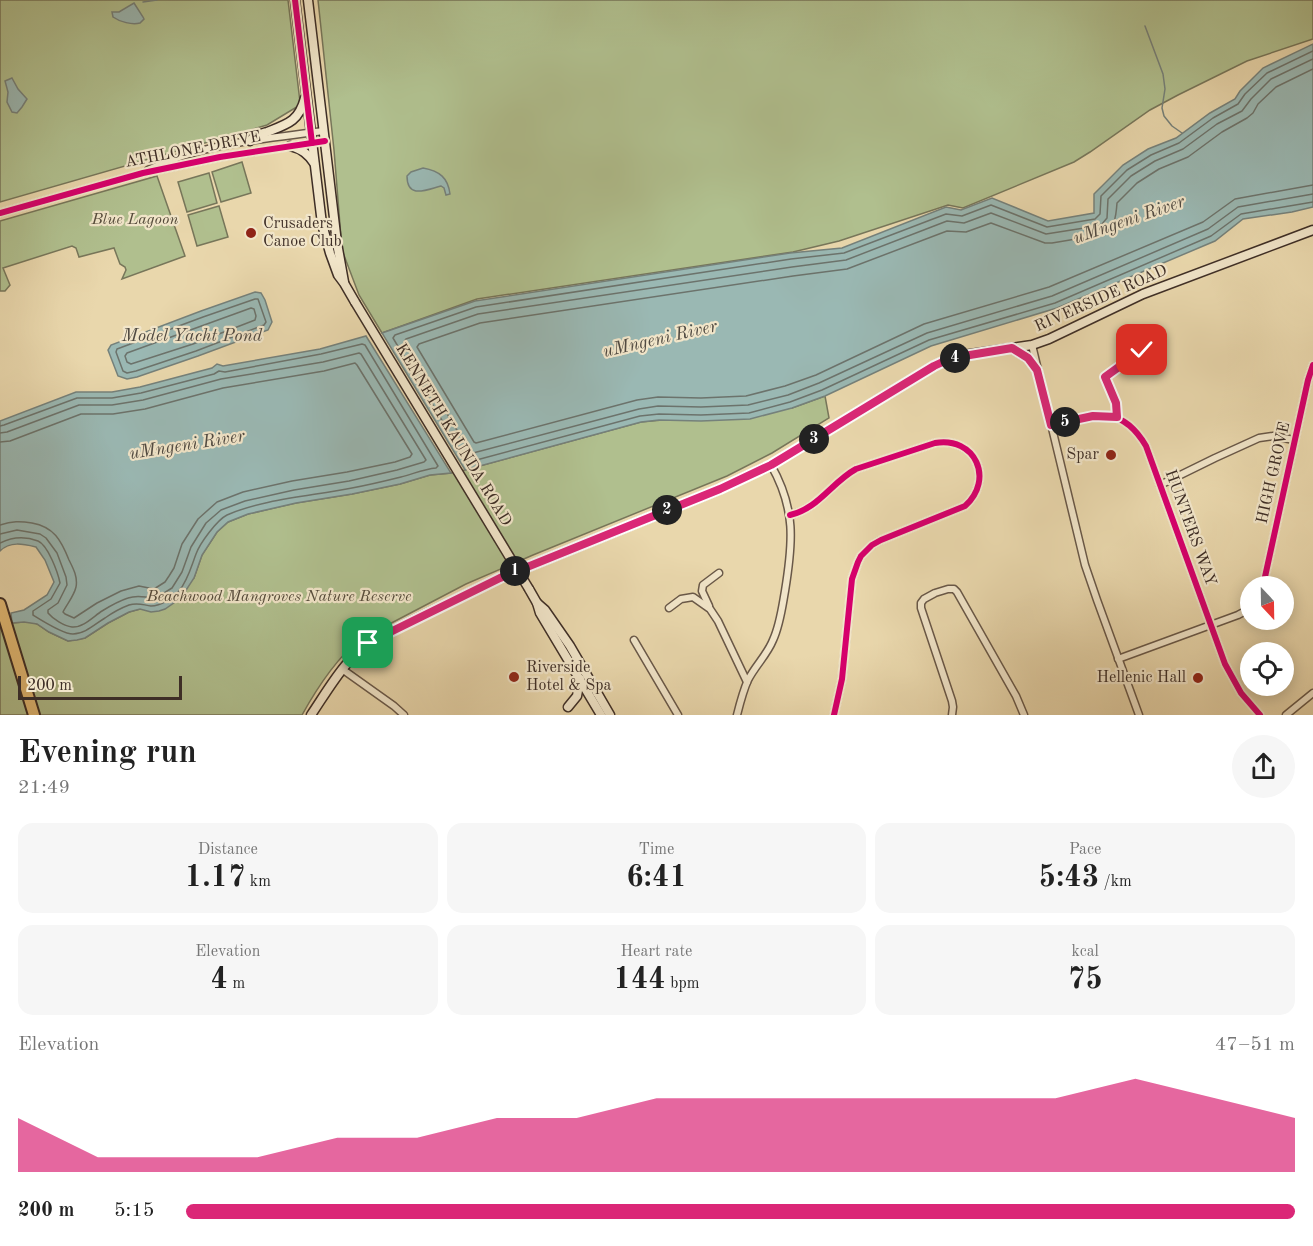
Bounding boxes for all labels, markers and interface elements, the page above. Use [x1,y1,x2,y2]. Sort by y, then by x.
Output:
street label: ATHLONE DRIVE [124,129,262,171]
water label: uMngeni River [1071,192,1188,247]
park label: Blue Lagoon [91,212,178,228]
place label: Crusaders Canoe Club [263,216,342,250]
marker: Crusaders Canoe Club [244,226,258,240]
street label: RIVERSIDE ROAD [1032,263,1170,335]
water label: uMngeni River [601,317,720,361]
pin [1116,324,1167,375]
water label: Model Yacht Pond [121,327,263,345]
icon: check [1125,333,1158,366]
street label: KENNETH KAUNDA ROAD [392,341,514,529]
pin: 4 [940,343,970,373]
text: 4 [950,350,960,366]
pin: 5 [1050,407,1080,437]
text: 5 [1060,414,1070,430]
street label: HIGH GROVE [1255,421,1293,525]
pin: 3 [799,424,829,454]
water label: uMngeni River [128,427,247,463]
text: 3 [809,431,819,447]
place label: Spar [1066,447,1099,463]
marker: Spar [1104,448,1118,462]
street label: HUNTERS WAY [1162,468,1219,589]
pin: 2 [652,495,682,525]
text: 2 [662,502,672,518]
pin: 1 [500,556,530,586]
text: 1 [510,563,520,579]
north arrow [1240,576,1294,630]
map controls [1240,576,1294,696]
park label: Beachwood Mangroves Nature Reserve [145,589,412,605]
pin [342,617,393,668]
icon: arrive [351,626,384,659]
button: locate [1240,642,1294,696]
place label: Riverside Hotel & Spa [526,660,612,694]
marker: Riverside Hotel & Spa [507,670,521,684]
place label: Hellenic Hall [1096,670,1186,686]
marker: Hellenic Hall [1191,671,1205,685]
scale bar [18,673,182,700]
text: 200 m [27,678,72,694]
button: share [1232,735,1295,798]
text: Evening run [18,737,197,770]
text: 21:49 [18,778,70,798]
text: Distance [198,842,258,858]
text: Time [639,842,674,858]
text: Pace [1069,842,1101,858]
text: 1.17 [185,863,245,893]
text: 6:41 [626,863,687,893]
text: 5:43 [1038,863,1099,893]
text: km [245,874,271,890]
text: /km [1099,874,1132,890]
text: Elevation [195,944,260,960]
text: Heart rate [621,944,692,960]
text: kcal [1071,944,1099,960]
text: 4 [211,965,228,995]
text: 144 [614,965,666,995]
text: 75 [1068,965,1103,995]
text: m [228,976,245,992]
text: bpm [666,976,699,992]
text: Elevation [18,1035,99,1055]
text: 47–51 m [1215,1035,1295,1055]
text: 200 m [18,1201,74,1221]
text: 5:15 [114,1201,154,1221]

